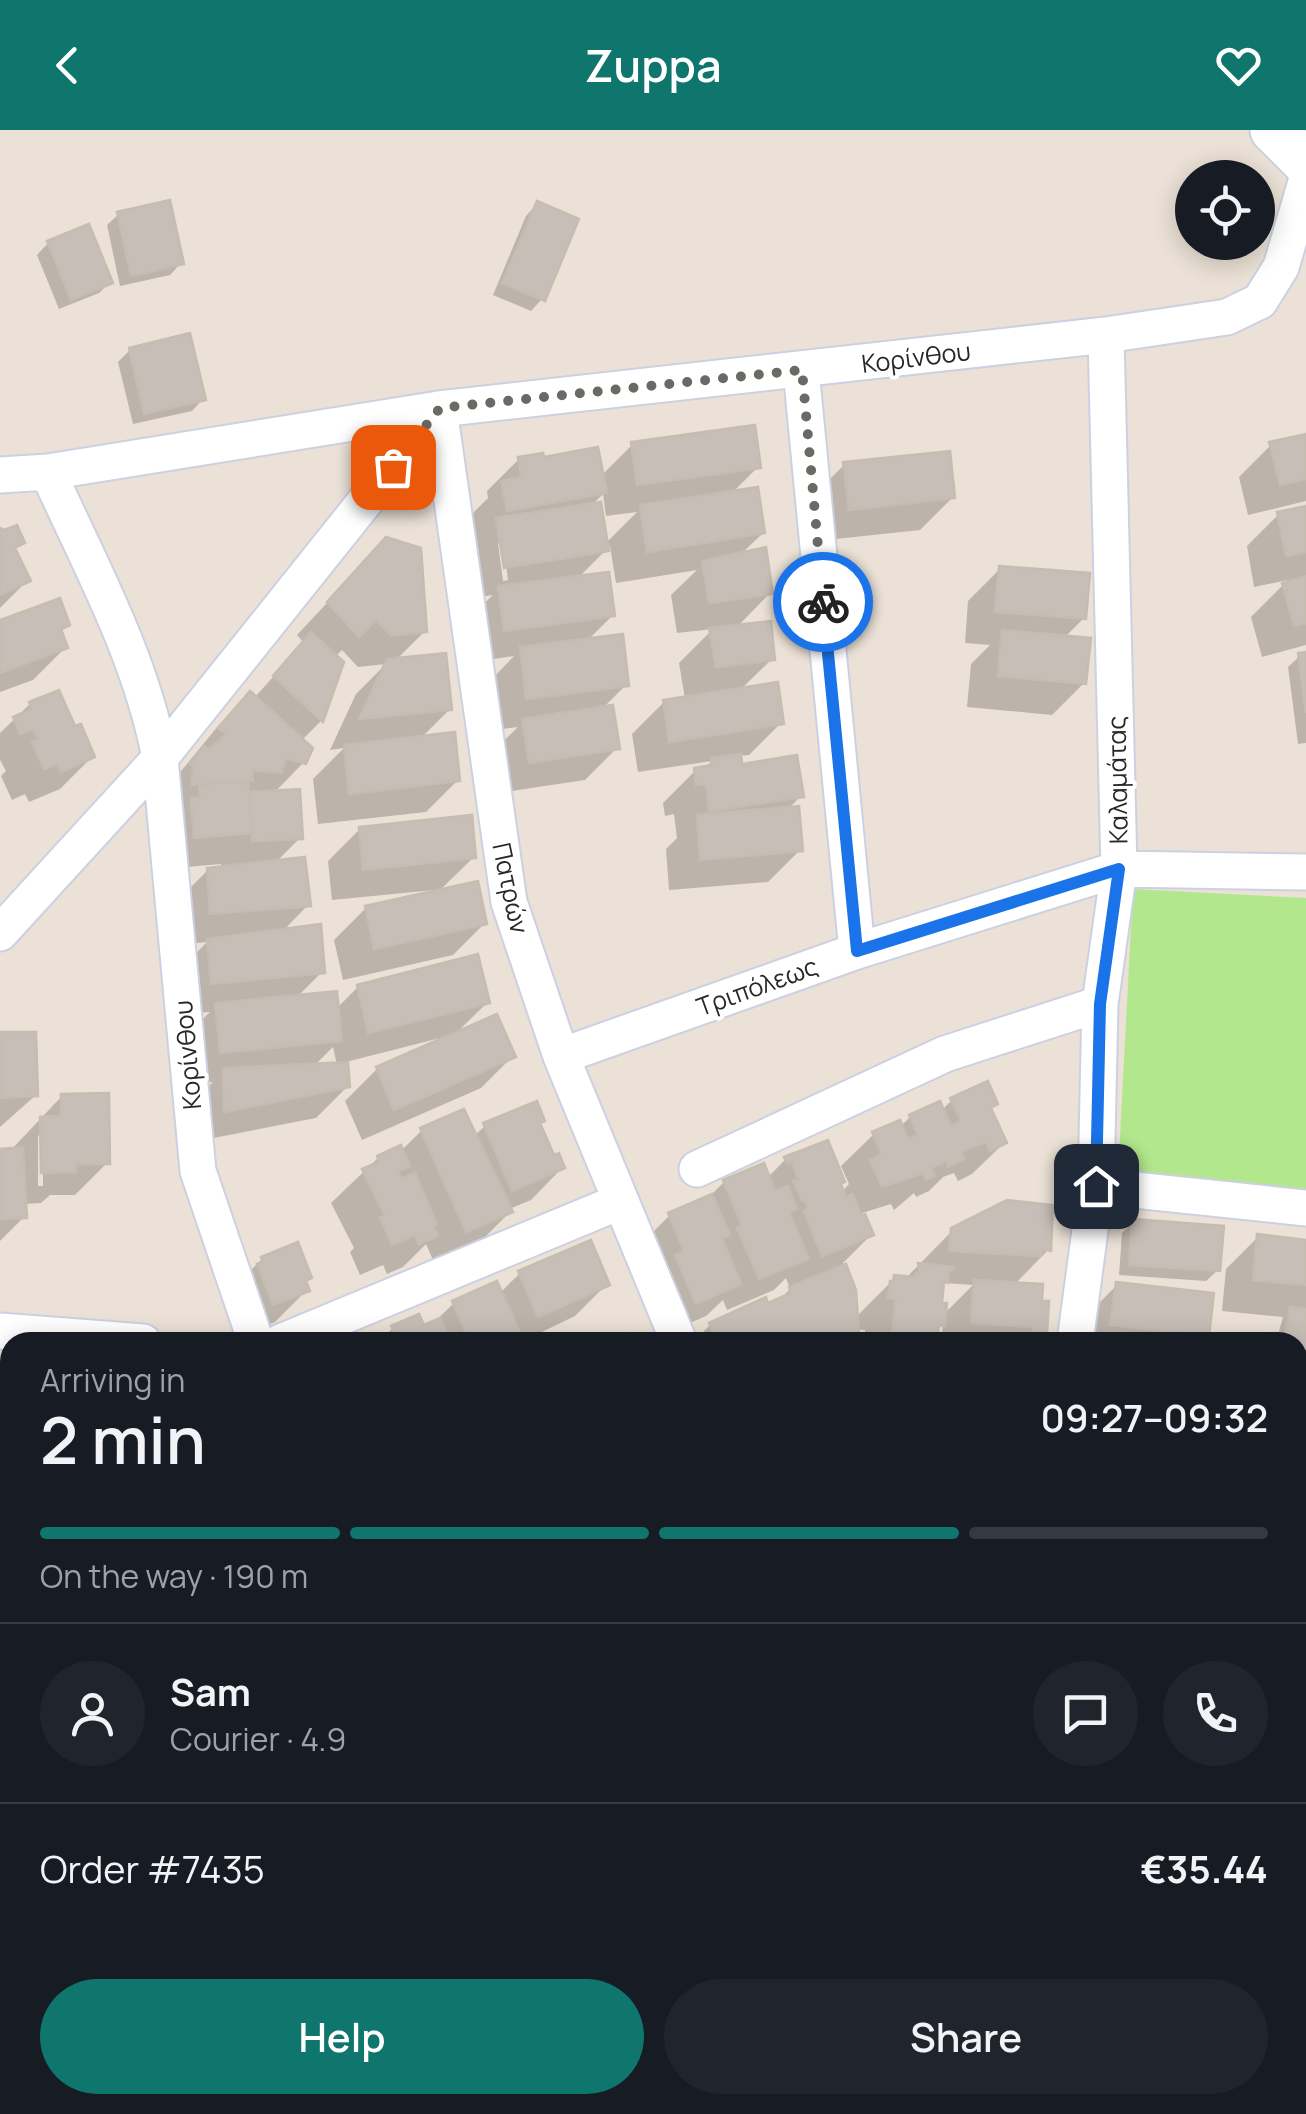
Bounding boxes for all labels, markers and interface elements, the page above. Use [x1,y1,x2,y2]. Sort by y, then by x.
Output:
text: Zuppa [584,34,722,96]
icon: back [40,38,95,93]
icon: heart [1211,38,1266,93]
map controls [1175,160,1275,260]
button: locate [1175,160,1275,260]
street label: Κορίνθου [859,333,973,381]
pin [351,425,436,510]
icon: bag [366,440,421,495]
courier [773,552,873,652]
icon: bike [796,575,851,630]
street label: Καλαμάτας [1098,715,1136,845]
street label: Πατρών [484,839,538,937]
street label: Τριπόλεως [691,948,823,1024]
street label: Κορίνθου [165,999,209,1111]
pin [1054,1144,1139,1229]
icon: home [1069,1159,1124,1214]
text: Arriving in [40,1358,185,1402]
text: 09:27–09:32 [1041,1391,1268,1443]
text: 2 min [40,1395,206,1484]
text: On the way · 190 m [40,1554,308,1598]
button: person [40,1661,145,1766]
button: chat [1033,1661,1138,1766]
button: phone [1163,1661,1268,1766]
text: Sam [170,1665,251,1717]
text: Courier · 4.9 [170,1717,346,1761]
text: Order #7435 [40,1842,265,1894]
text: €35.44 [1140,1842,1268,1894]
button: Help [40,1979,644,2094]
button: Share [664,1979,1268,2094]

